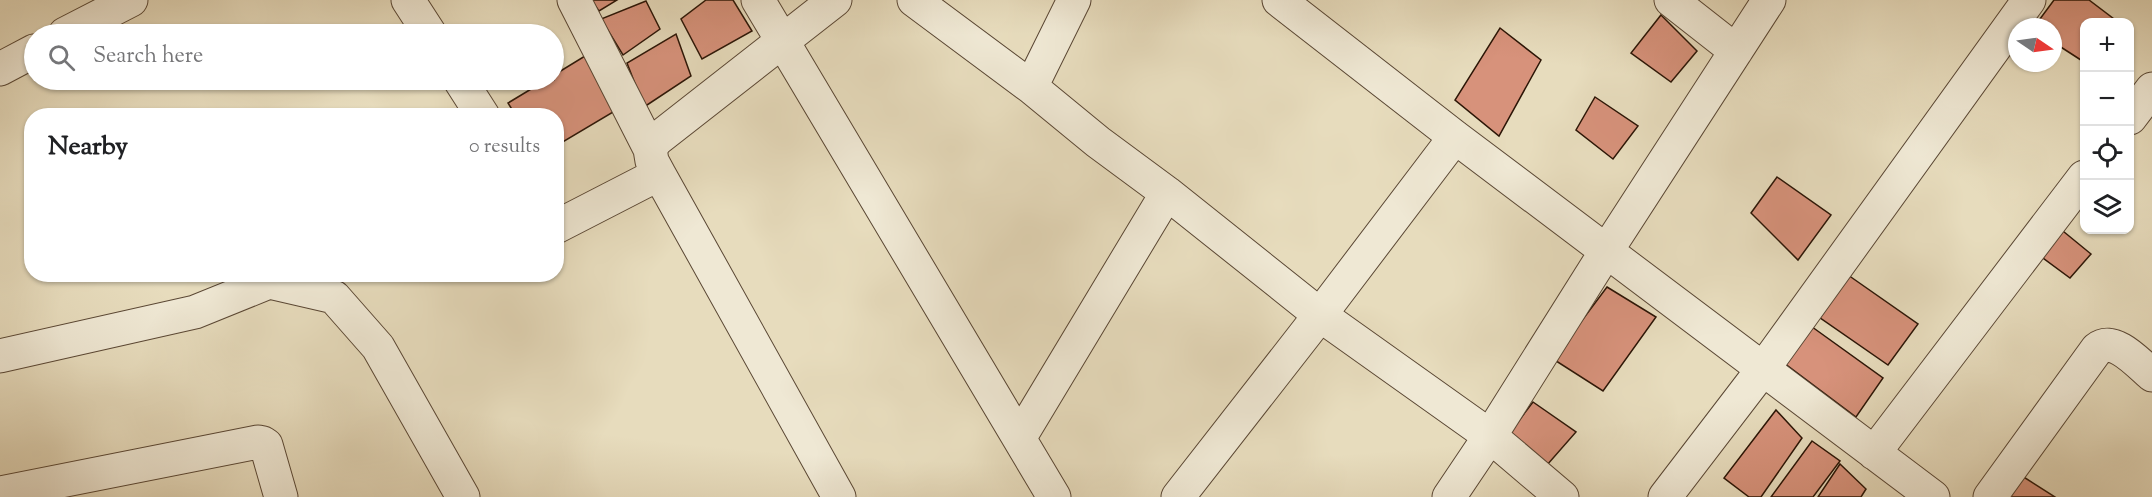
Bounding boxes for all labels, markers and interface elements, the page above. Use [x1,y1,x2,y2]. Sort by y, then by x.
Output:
north arrow [2008,18,2062,72]
map controls [2080,18,2134,234]
button: + [2080,18,2134,72]
search box [24,24,564,90]
icon: search [45,41,78,74]
text: Search here [93,41,203,73]
button: − [2080,72,2134,126]
button: locate [2080,126,2134,180]
text: Nearby [48,129,128,166]
text: 0 results [469,133,540,162]
button: layers [2080,180,2134,234]

